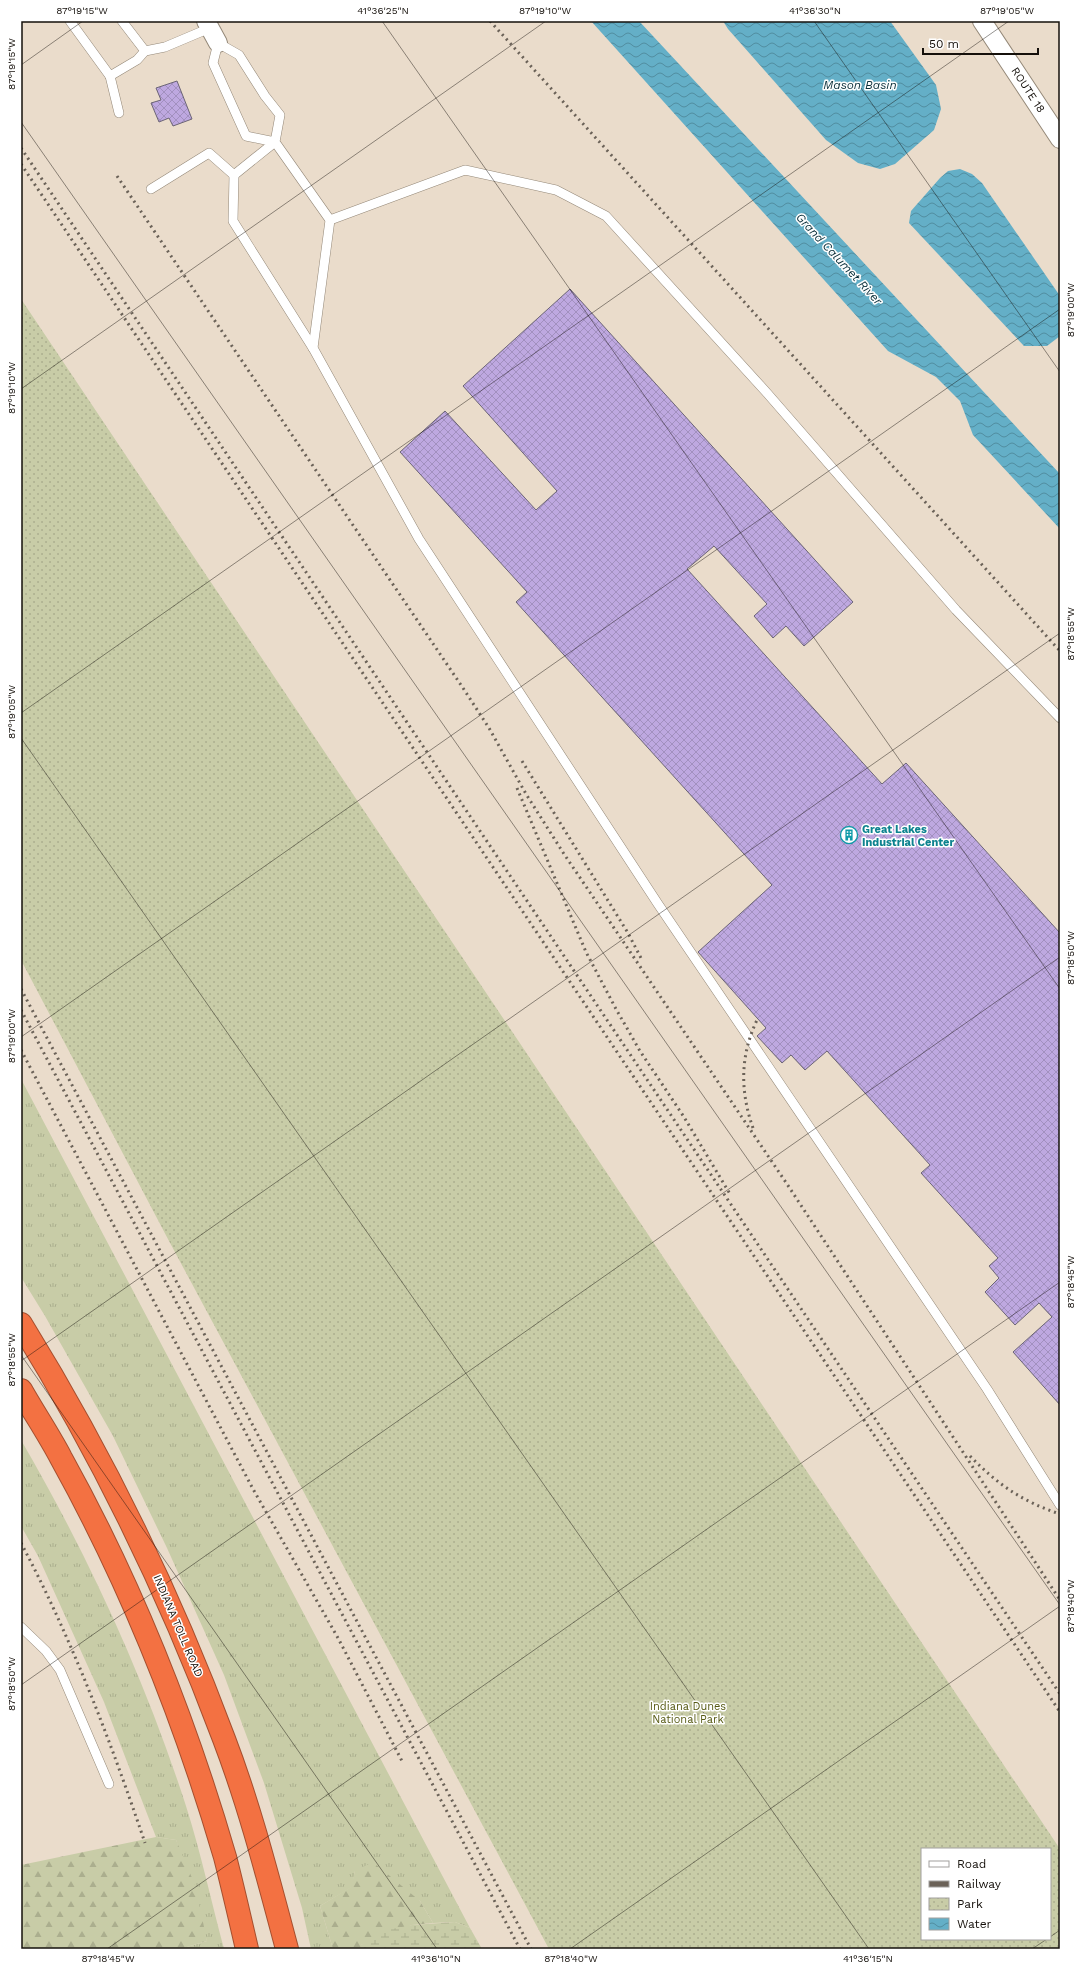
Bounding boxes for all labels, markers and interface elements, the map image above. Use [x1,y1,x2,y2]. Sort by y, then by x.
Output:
text: 87°19'15"W [56,5,108,16]
text: 41°36'25"N [357,5,409,16]
text: 87°19'10"W [519,5,571,16]
text: 41°36'30"N [789,5,841,16]
text: 87°19'05"W [980,5,1034,16]
scale bar [923,30,1038,56]
text: 50 m [929,37,959,51]
text: 87°19'15"W [6,38,17,90]
street label: ROUTE 18 [1009,65,1048,115]
water label: Mason Basin [823,78,897,92]
water label: Grand Calumet River [793,210,886,309]
text: 87°19'00"W [1065,282,1076,337]
text: 87°19'10"W [6,362,17,414]
text: 87°18'55"W [1065,607,1076,661]
text: 87°19'05"W [6,685,17,739]
place label: Great Lakes Industrial Center [862,823,954,849]
building icon: Great Lakes Industrial Center [839,825,859,845]
text: 87°18'50"W [1065,931,1076,985]
text: 87°19'00"W [6,1008,17,1063]
text: 87°18'45"W [1065,1255,1076,1309]
text: 87°18'55"W [6,1333,17,1387]
street label: INDIANA TOLL ROAD [151,1573,205,1679]
text: 87°18'40"W [1065,1579,1076,1633]
text: 87°18'50"W [6,1657,17,1711]
park label: Indiana Dunes National Park [650,1700,726,1726]
legend [921,1848,1051,1940]
text: Road [957,1857,986,1871]
text: Railway [957,1877,1002,1891]
text: Park [957,1897,983,1911]
text: Water [957,1917,992,1931]
text: 87°18'45"W [81,1953,135,1964]
text: 41°36'10"N [411,1953,461,1964]
text: 87°18'40"W [544,1953,598,1964]
text: 41°36'15"N [843,1953,893,1964]

